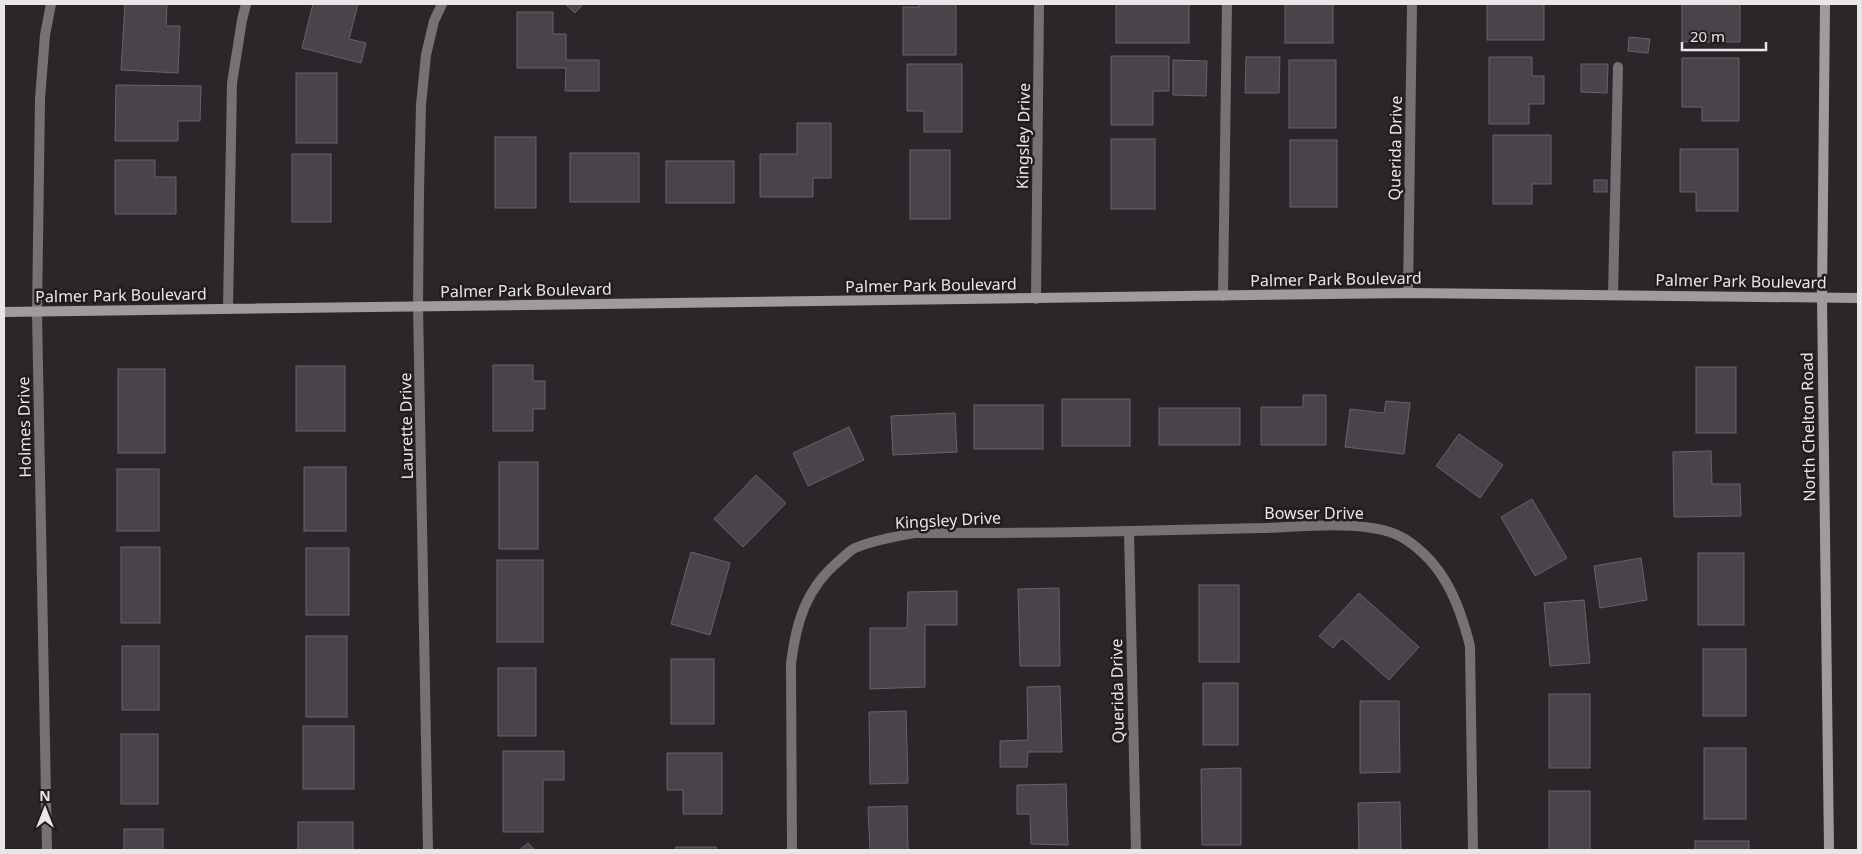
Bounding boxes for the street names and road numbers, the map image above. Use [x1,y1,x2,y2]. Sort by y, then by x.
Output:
street label: Kingsley Drive [1011,83,1035,189]
street label: Querida Drive [1383,95,1407,201]
street label: Palmer Park Boulevard [1250,267,1422,291]
street label: Palmer Park Boulevard [1655,269,1827,293]
street label: Palmer Park Boulevard [845,273,1017,297]
street label: Palmer Park Boulevard [440,278,612,302]
street label: Palmer Park Boulevard [35,283,207,307]
street label: North Chelton Road [1796,352,1820,502]
street label: Laurette Drive [394,372,418,480]
street label: Holmes Drive [12,376,36,478]
street label: Bowser Drive [1264,502,1364,524]
street label: Kingsley Drive [894,506,1002,534]
street label: Querida Drive [1105,638,1129,744]

